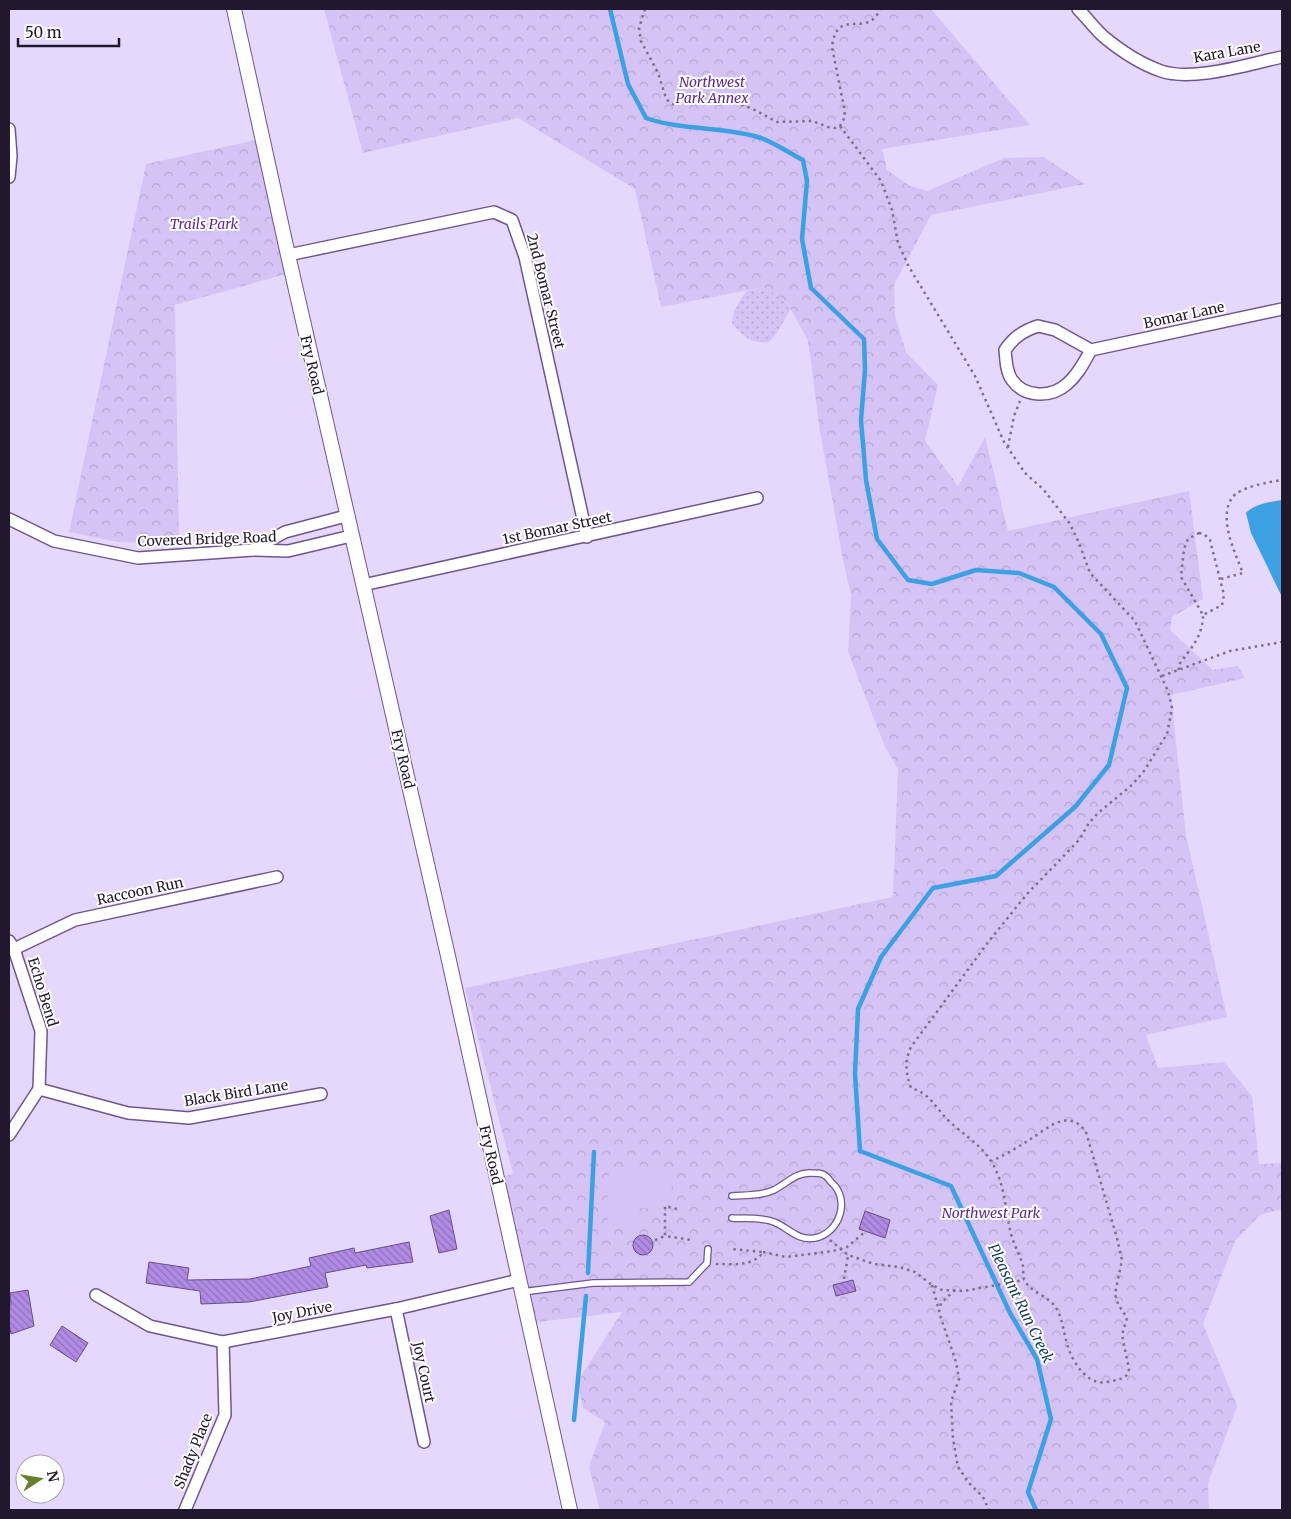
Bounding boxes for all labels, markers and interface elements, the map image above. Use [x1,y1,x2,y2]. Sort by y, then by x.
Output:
scale bar [18,15,119,47]
text: 50 m [25,23,62,42]
street label: Kara Lane [1192,37,1262,67]
park label: Northwest Park Annex [675,73,749,107]
park label: Trails Park [170,215,239,233]
street label: 2nd Bomar Street [523,231,569,351]
street label: Bomar Lane [1142,298,1226,332]
street label: Fry Road [296,334,328,397]
street label: 1st Bomar Street [501,508,614,548]
street label: Covered Bridge Road [137,528,277,550]
street label: Fry Road [387,728,419,791]
street label: Raccoon Run [95,873,185,909]
street label: Echo Bend [24,955,62,1029]
street label: Black Bird Lane [183,1076,289,1110]
street label: Fry Road [475,1124,507,1187]
park label: Northwest Park [942,1204,1041,1222]
water label: Pleasant Run Creek [984,1240,1059,1367]
street label: Joy Drive [270,1297,333,1327]
street label: Joy Court [409,1339,439,1405]
street label: Shady Place [170,1411,216,1491]
north arrow [15,1454,65,1504]
text: N [43,1469,63,1484]

